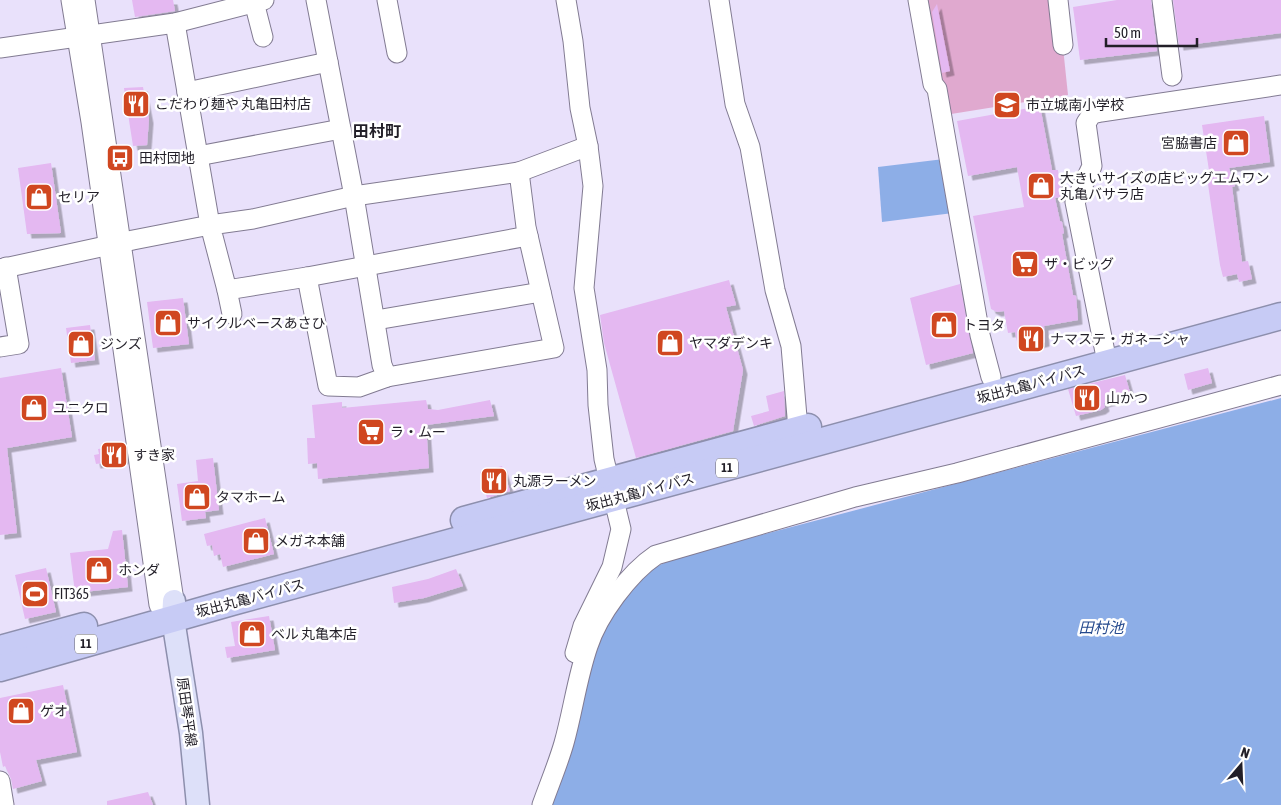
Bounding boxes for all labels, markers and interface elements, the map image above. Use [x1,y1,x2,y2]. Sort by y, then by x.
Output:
scale bar [1106,15,1197,47]
text: 50 m [1114,24,1141,41]
restaurant icon: こだわり麺や 丸亀田村店 [121,89,151,119]
school or university icon: 市立城南小学校 [992,90,1022,120]
place label: こだわり麺や 丸亀田村店 [155,96,311,112]
place label: 市立城南小学校 [1026,97,1124,113]
district label: 田村町 [353,122,401,140]
shop icon: 宮脇書店 [1221,128,1251,158]
place label: 宮脇書店 [1161,135,1217,151]
bus stop icon: 田村団地 [105,143,135,173]
place label: 田村団地 [139,150,195,166]
place label: 大きいサイズの店ビッグエムワン 丸亀バサラ店 [1060,170,1270,202]
shop icon: 大きいサイズの店ビッグエムワン 丸亀バサラ店 [1026,171,1056,201]
shop icon: セリア [24,182,54,212]
place label: セリア [58,189,100,205]
supermarket icon: ザ・ビッグ [1010,249,1040,279]
place label: ザ・ビッグ [1044,256,1114,272]
shop icon: サイクルベースあさひ [153,308,183,338]
shop icon: トヨタ [929,310,959,340]
place label: サイクルベースあさひ [187,315,326,331]
place label: トヨタ [963,317,1005,333]
restaurant icon: ナマステ・ガネーシャ [1016,324,1046,354]
shop icon: ヤマダデンキ [655,328,685,358]
shop icon: ジンズ [66,329,96,359]
place label: ナマステ・ガネーシャ [1050,331,1190,347]
place label: ヤマダデンキ [689,335,773,351]
place label: ジンズ [100,336,142,352]
street label: 坂出丸亀バイパス [975,362,1087,406]
restaurant icon: 山かつ [1072,383,1102,413]
place label: 山かつ [1106,390,1148,406]
shop icon: ユニクロ [19,393,49,423]
place label: ユニクロ [53,400,109,416]
supermarket icon: ラ・ムー [356,417,386,447]
place label: ラ・ムー [390,424,446,440]
restaurant icon: すき家 [99,440,129,470]
place label: すき家 [133,447,175,463]
road number: 11 [716,458,738,478]
restaurant icon: 丸源ラーメン [479,466,509,496]
street label: 坂出丸亀バイパス [584,470,696,514]
place label: 丸源ラーメン [513,473,596,489]
shop icon: タマホーム [182,482,212,512]
place label: タマホーム [216,489,286,505]
shop icon: メガネ本舗 [241,526,271,556]
place label: メガネ本舗 [275,533,345,549]
shop icon: ホンダ [84,555,114,585]
place label: ホンダ [118,562,160,578]
street label: 坂出丸亀バイパス [194,576,306,620]
sports icon: FIT365 [20,579,50,609]
place label: FIT365 [54,586,89,602]
shop icon: ベル 丸亀本店 [237,619,267,649]
water label: 田村池 [1078,619,1125,636]
place label: ベル 丸亀本店 [271,626,357,642]
road number: 11 [75,634,97,654]
street label: 原田琴平線 [174,676,200,748]
shop icon: ゲオ [6,696,36,726]
place label: ゲオ [40,703,68,719]
north arrow [1216,740,1266,790]
text: N [1239,744,1252,762]

